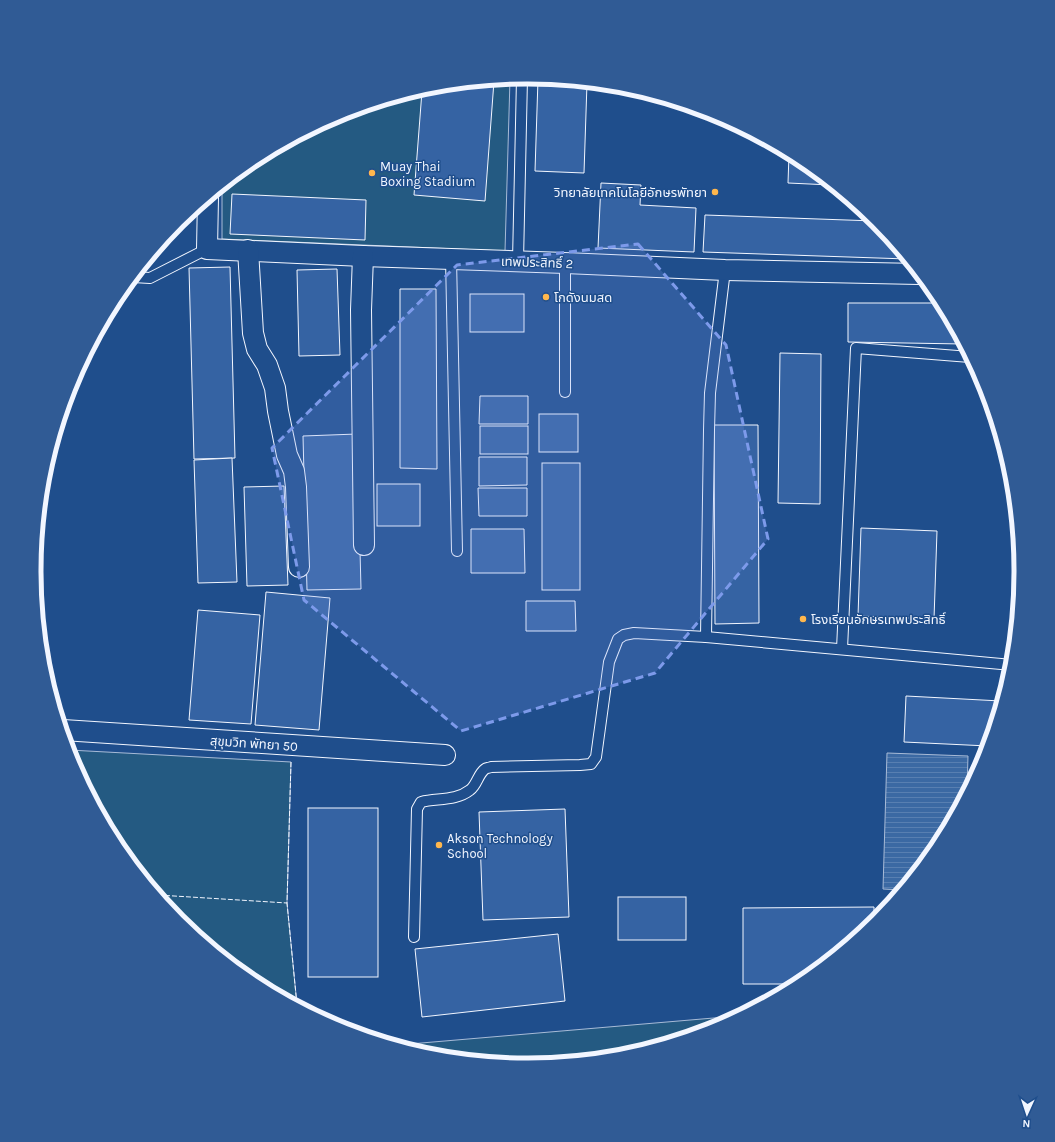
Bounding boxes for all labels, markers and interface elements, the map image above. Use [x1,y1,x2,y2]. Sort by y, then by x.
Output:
place label: Muay Thai Boxing Stadium [380,159,476,189]
marker: Muay Thai Boxing Stadium [367,168,377,178]
place label: วิทยาลัยเทคโนโลยีอักษรพัทยา [554,185,707,200]
marker: วิทยาลัยเทคโนโลยีอักษรพัทยา [710,187,720,197]
street label: เทพประสิทธิ์ 2 [501,254,573,271]
place label: โกดังนมสด [554,290,612,305]
marker: โกดังนมสด [541,292,551,302]
place label: โรงเรียนอักษรเทพประสิทธิ์ [811,612,946,627]
marker: โรงเรียนอักษรเทพประสิทธิ์ [798,614,808,624]
street label: สุขุมวิท พัทยา 50 [210,733,299,754]
place label: Akson Technology School [447,831,553,861]
marker: Akson Technology School [434,840,444,850]
north arrow [1007,1094,1047,1134]
text: N [1022,1117,1031,1130]

